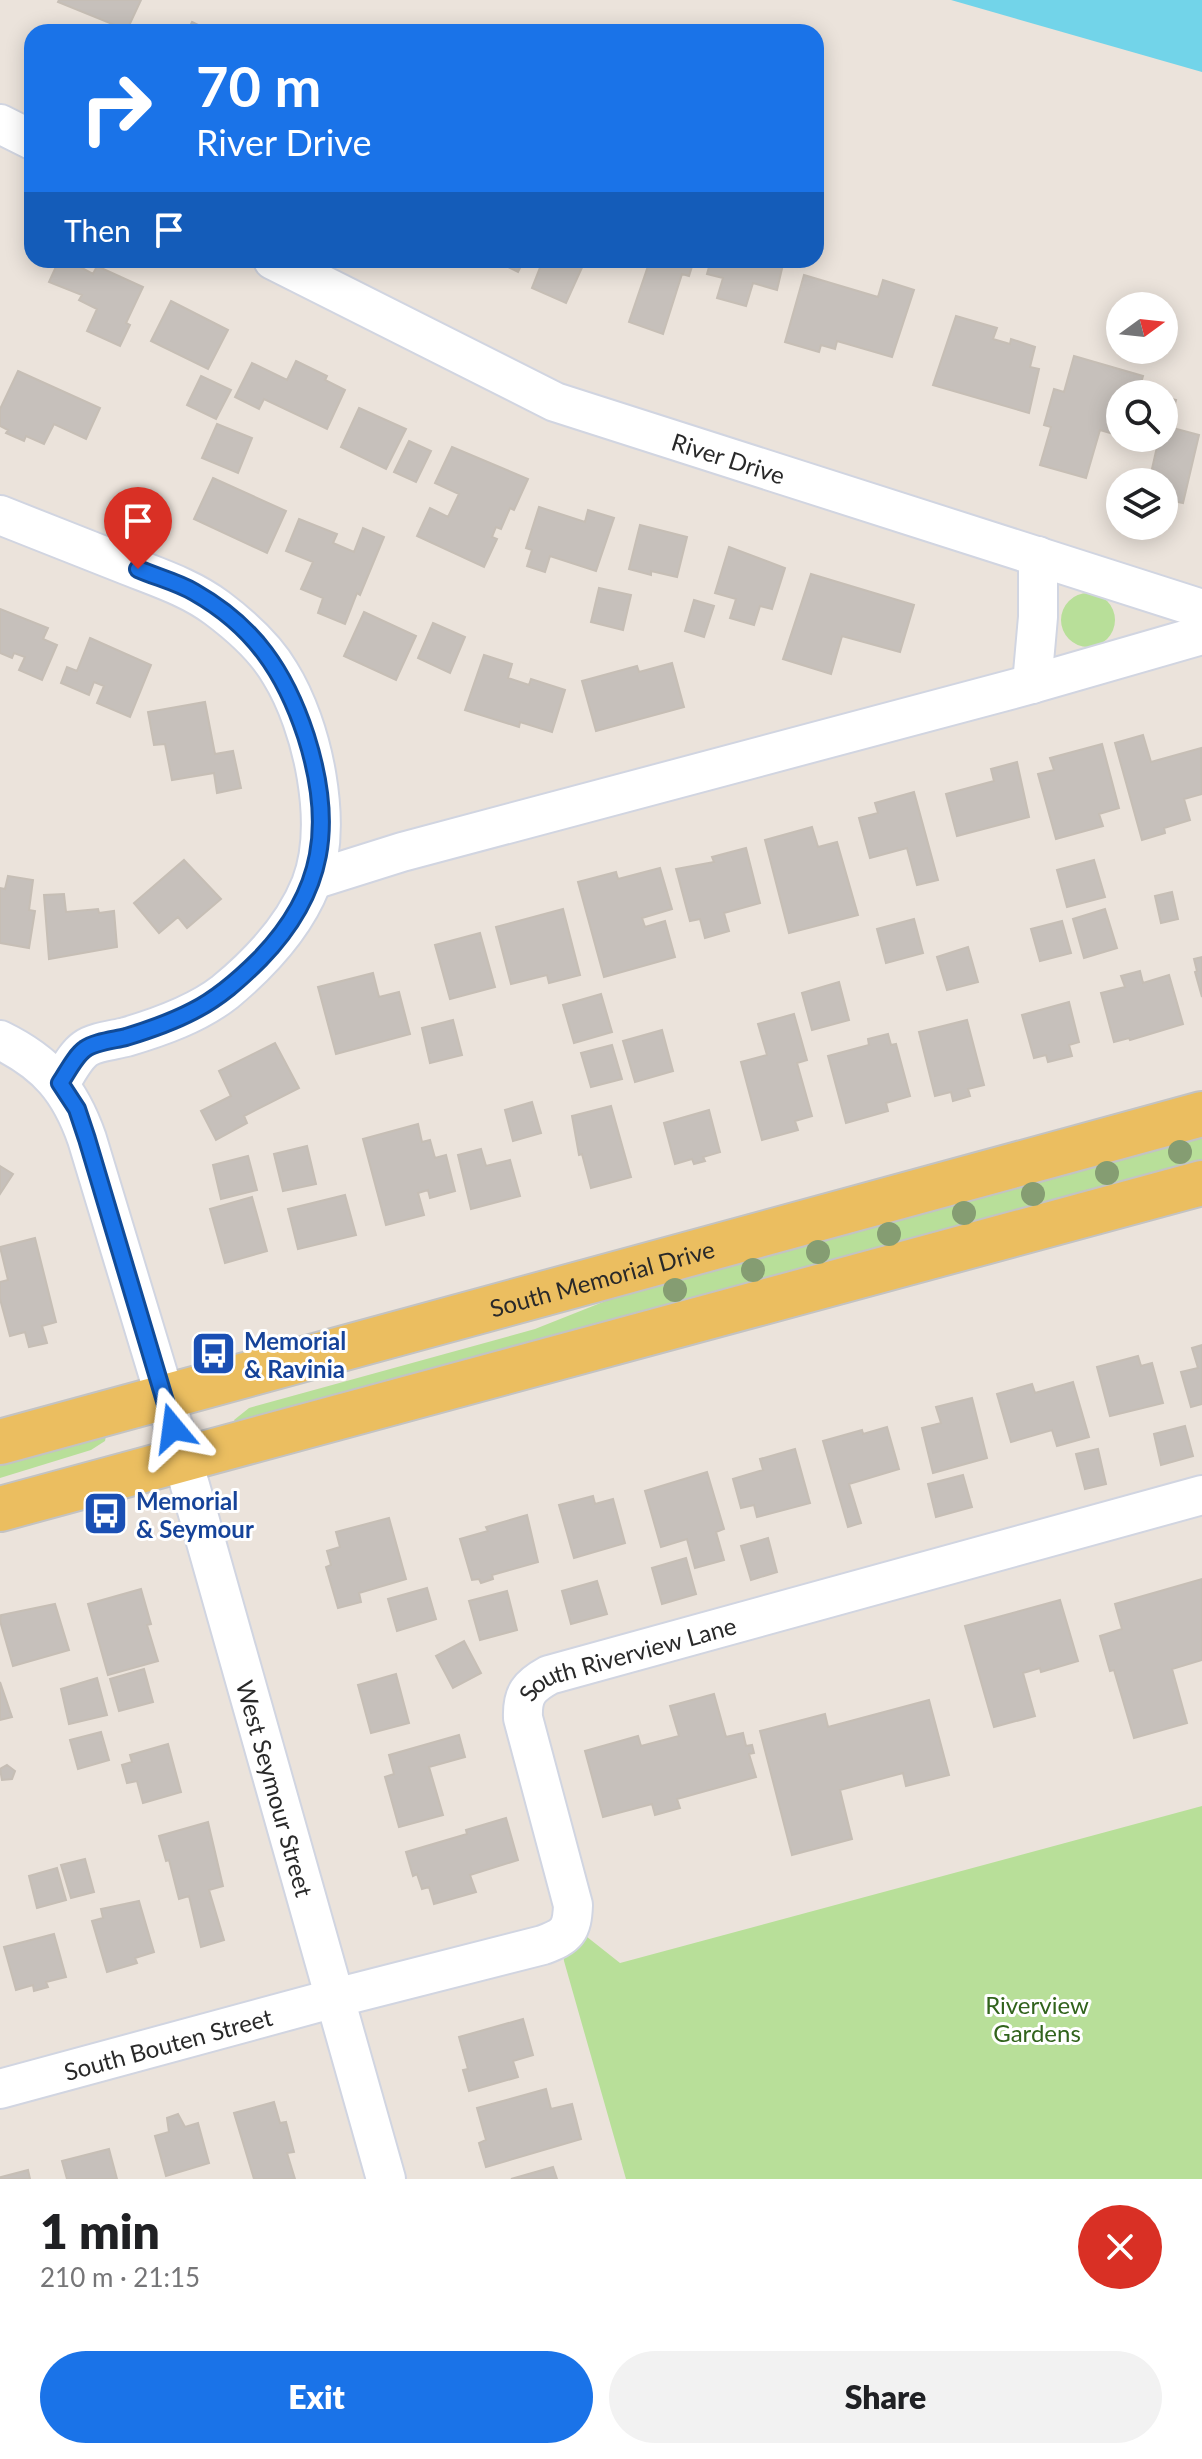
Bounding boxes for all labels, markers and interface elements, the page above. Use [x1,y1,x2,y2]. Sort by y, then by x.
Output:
text: 70 m [196,52,321,119]
icon: right [64,56,168,160]
text: River Drive [196,120,371,164]
icon: arrive [147,208,191,252]
text: Then [64,212,131,248]
north arrow [1106,292,1178,364]
map controls [1106,292,1178,540]
button: search [1106,380,1178,452]
street label: River Drive [668,426,789,489]
button: layers [1106,468,1178,540]
pin [104,487,172,569]
icon: arrive [116,499,160,543]
street label: South Memorial Drive [486,1233,718,1322]
place label: Memorial & Ravinia [244,1326,346,1383]
bus stop icon: Memorial & Ravinia [189,1330,237,1378]
position arrow [131,1386,215,1470]
place label: Memorial & Seymour [136,1486,254,1543]
bus stop icon: Memorial & Seymour [81,1490,129,1538]
street label: South Riverview Lane [512,1610,739,1706]
street label: West Seymour Street [231,1677,320,1900]
park label: Riverview Gardens [985,1990,1089,2047]
street label: South Bouten Street [61,2001,276,2085]
text: 1 min [40,2202,160,2259]
button: close [1078,2205,1162,2289]
text: 210 m · 21:15 [40,2261,200,2293]
button: Exit [40,2351,593,2443]
button: Share [609,2351,1162,2443]

